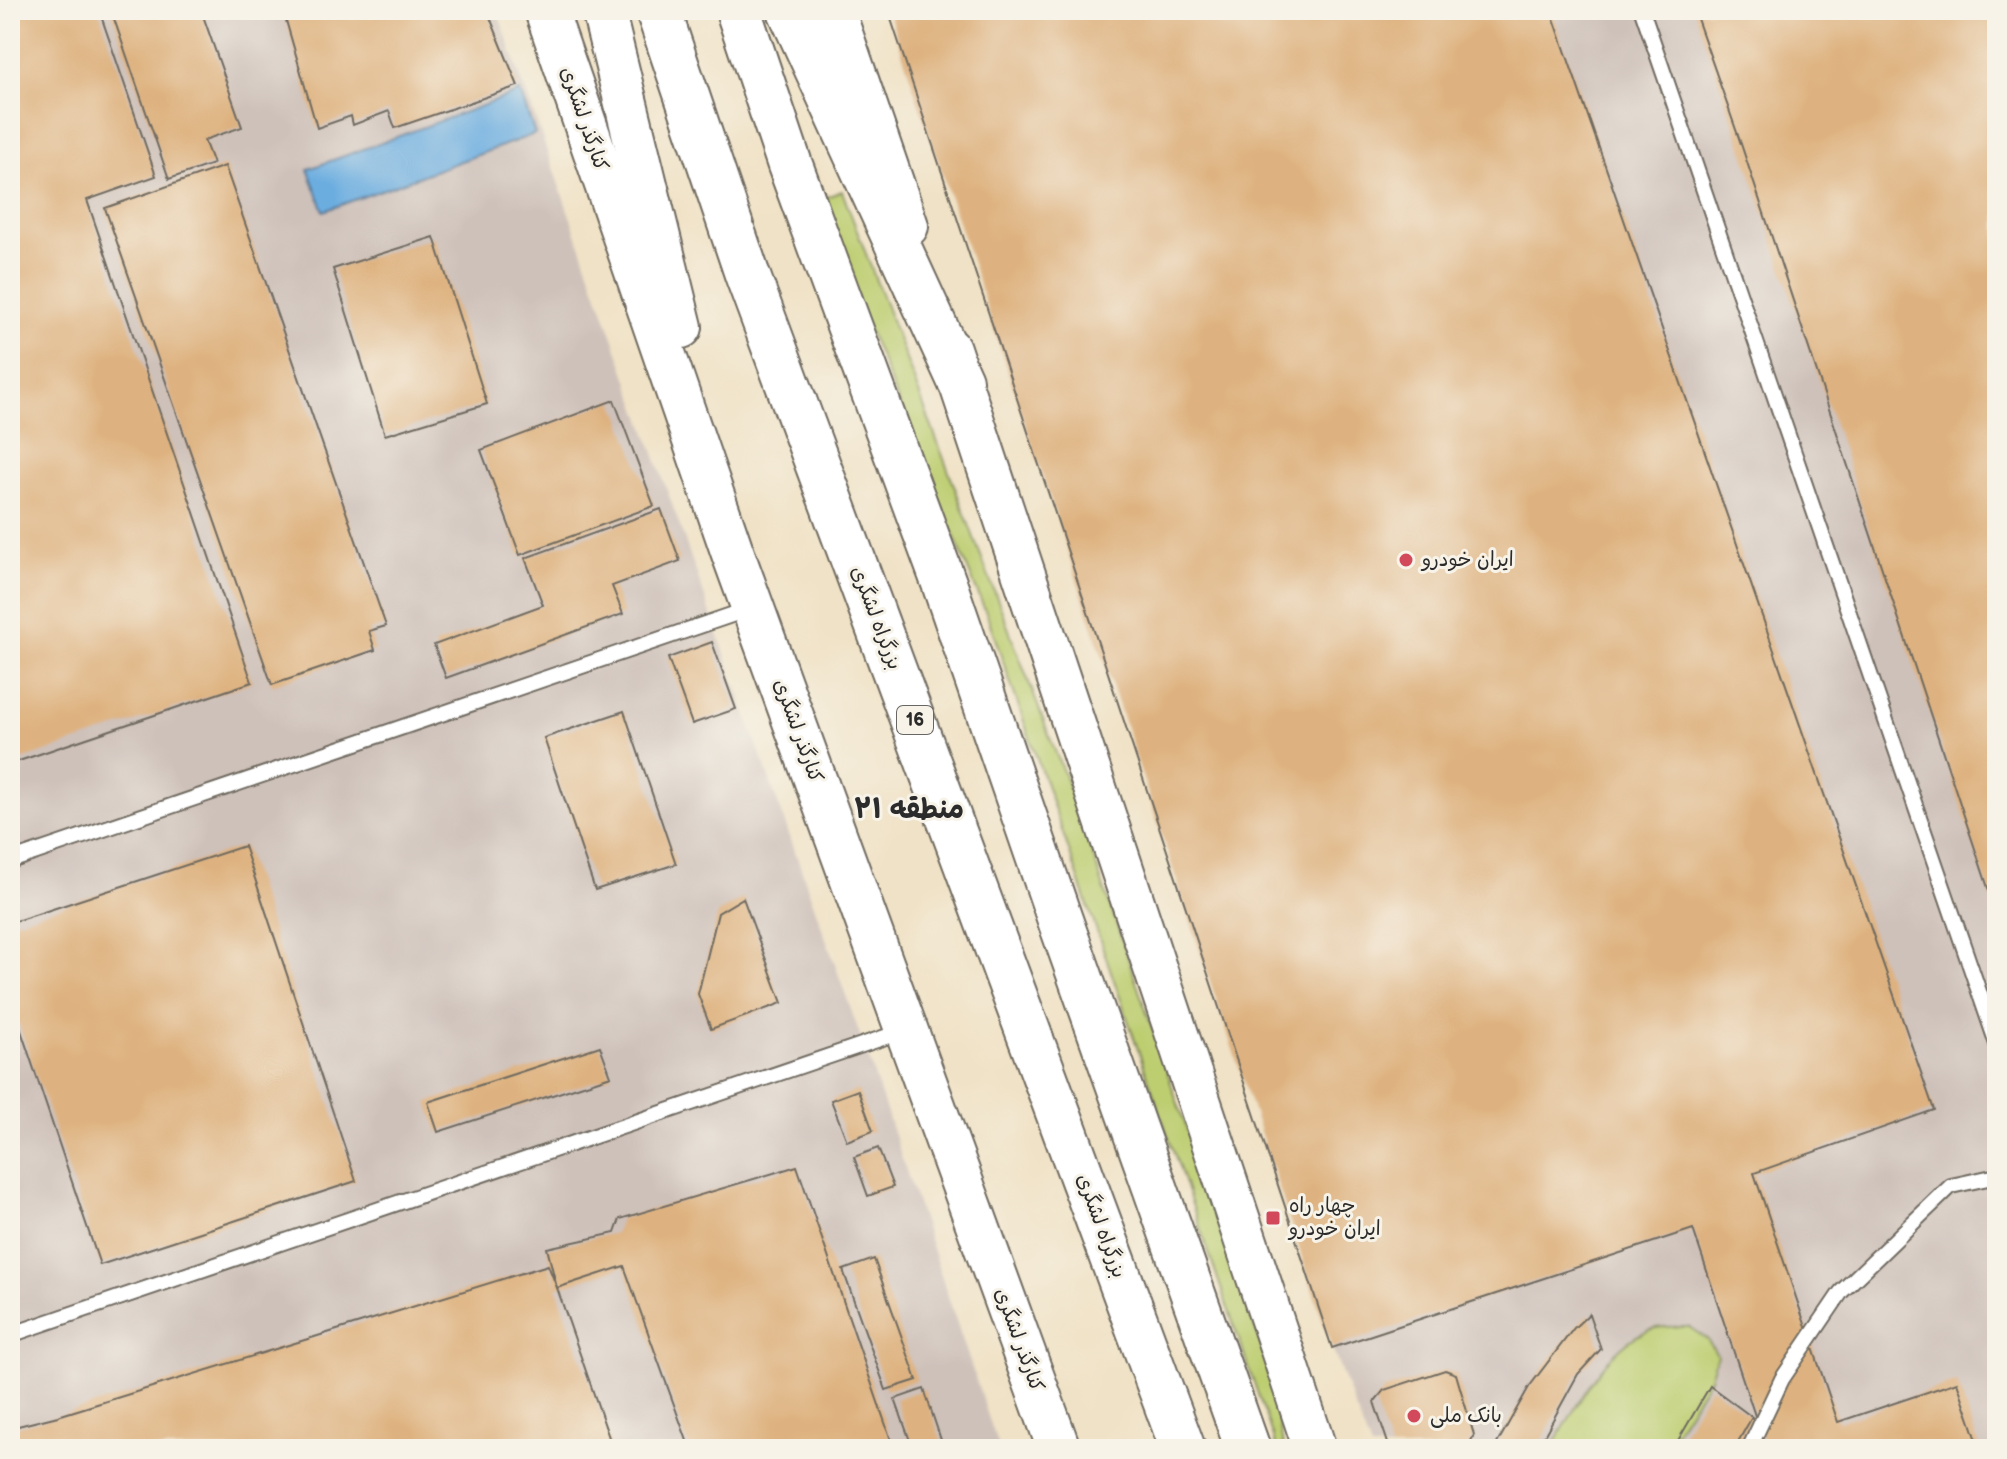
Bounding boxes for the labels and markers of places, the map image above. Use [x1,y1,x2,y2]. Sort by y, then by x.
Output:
place label: ایران خودرو [1420,548,1514,572]
marker: ایران خودرو [1397,551,1415,569]
place label: چهار راه ایران خودرو [1287,1194,1381,1241]
marker: چهار راه ایران خودرو [1264,1209,1282,1227]
place label: بانک ملی [1430,1404,1502,1428]
marker: بانک ملی [1405,1407,1423,1425]

